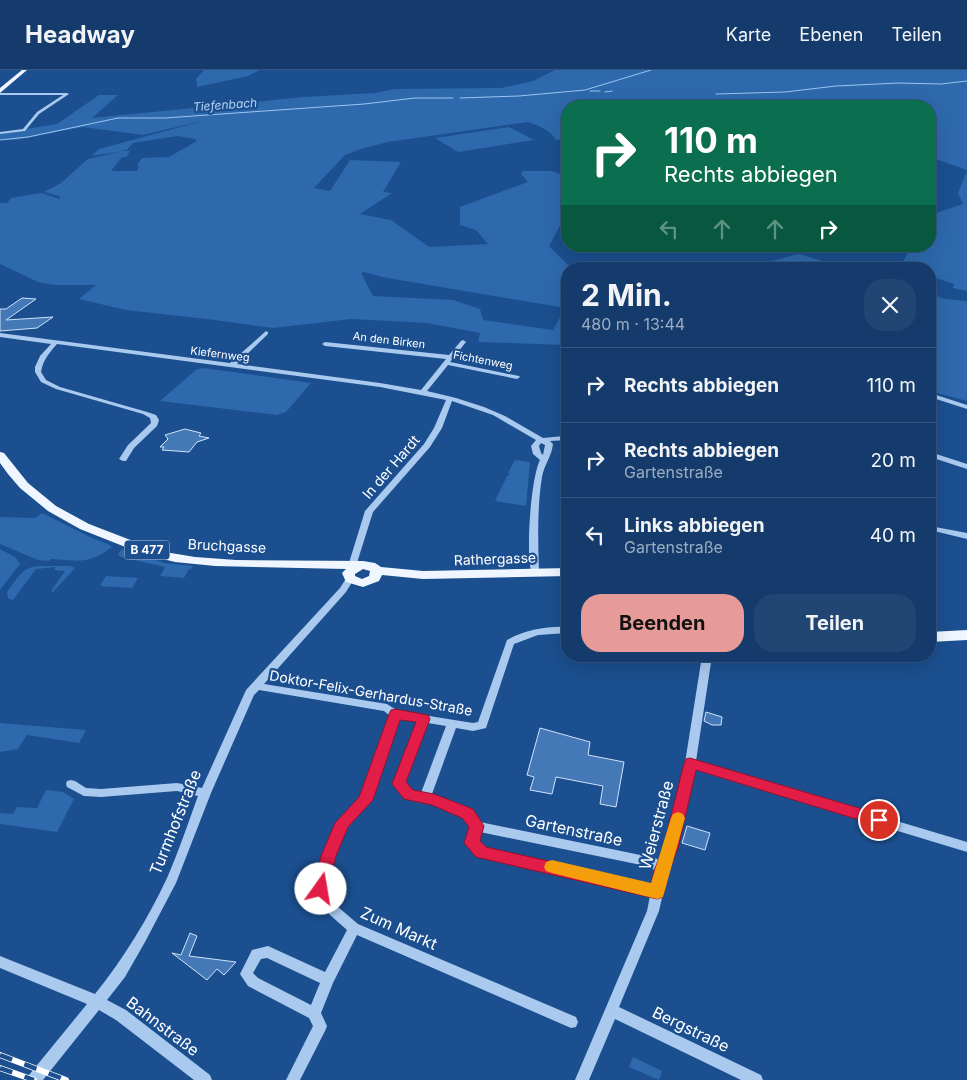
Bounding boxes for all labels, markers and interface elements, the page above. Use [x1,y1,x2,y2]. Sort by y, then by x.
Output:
text: Headway [25,20,135,49]
text: Karte [726,24,771,45]
text: Ebenen [799,24,863,45]
text: Teilen [891,24,942,45]
water label: Tiefenbach [192,95,258,114]
text: 110 m [664,119,758,161]
icon: right [581,120,646,185]
text: Rechts abbiegen [664,161,838,187]
icon: left [655,215,683,243]
icon: ahead [708,215,736,243]
icon: ahead [761,215,789,243]
icon: right [814,215,842,243]
text: 2 Min. [581,277,672,313]
button: close [864,279,916,331]
text: 480 m · 13:44 [581,314,685,334]
street label: An den Birken [352,329,426,351]
street label: Kiefernweg [190,343,250,365]
street label: Fichtenweg [452,347,514,373]
icon: right [581,371,609,399]
text: Rechts abbiegen [624,374,779,397]
text: 110 m [867,374,916,397]
street label: In der Hardt [358,431,423,502]
text: Rechts abbiegen [624,439,779,462]
icon: right [581,446,609,474]
text: 20 m [870,449,916,472]
text: Gartenstraße [624,462,723,482]
text: Links abbiegen [624,514,765,537]
icon: left [581,521,609,549]
text: 40 m [870,524,916,547]
street label: Bruchgasse [187,535,267,556]
text: Gartenstraße [624,537,723,557]
road number: B 477 [124,540,170,560]
street label: Rathergasse [454,549,536,568]
button: Beenden [581,594,744,652]
button: Teilen [754,594,916,652]
street label: Doktor-Felix-Gerhardus-Straße [268,666,474,719]
street label: Turmhofstraße [145,767,205,877]
street label: Weierstraße [635,778,677,872]
pin [858,799,900,841]
icon: arrive [865,806,893,834]
street label: Gartenstraße [524,810,624,850]
position arrow [294,862,346,914]
street label: Zum Markt [358,902,440,954]
street label: Bahnstraße [123,992,203,1060]
street label: Bergstraße [649,1002,733,1056]

